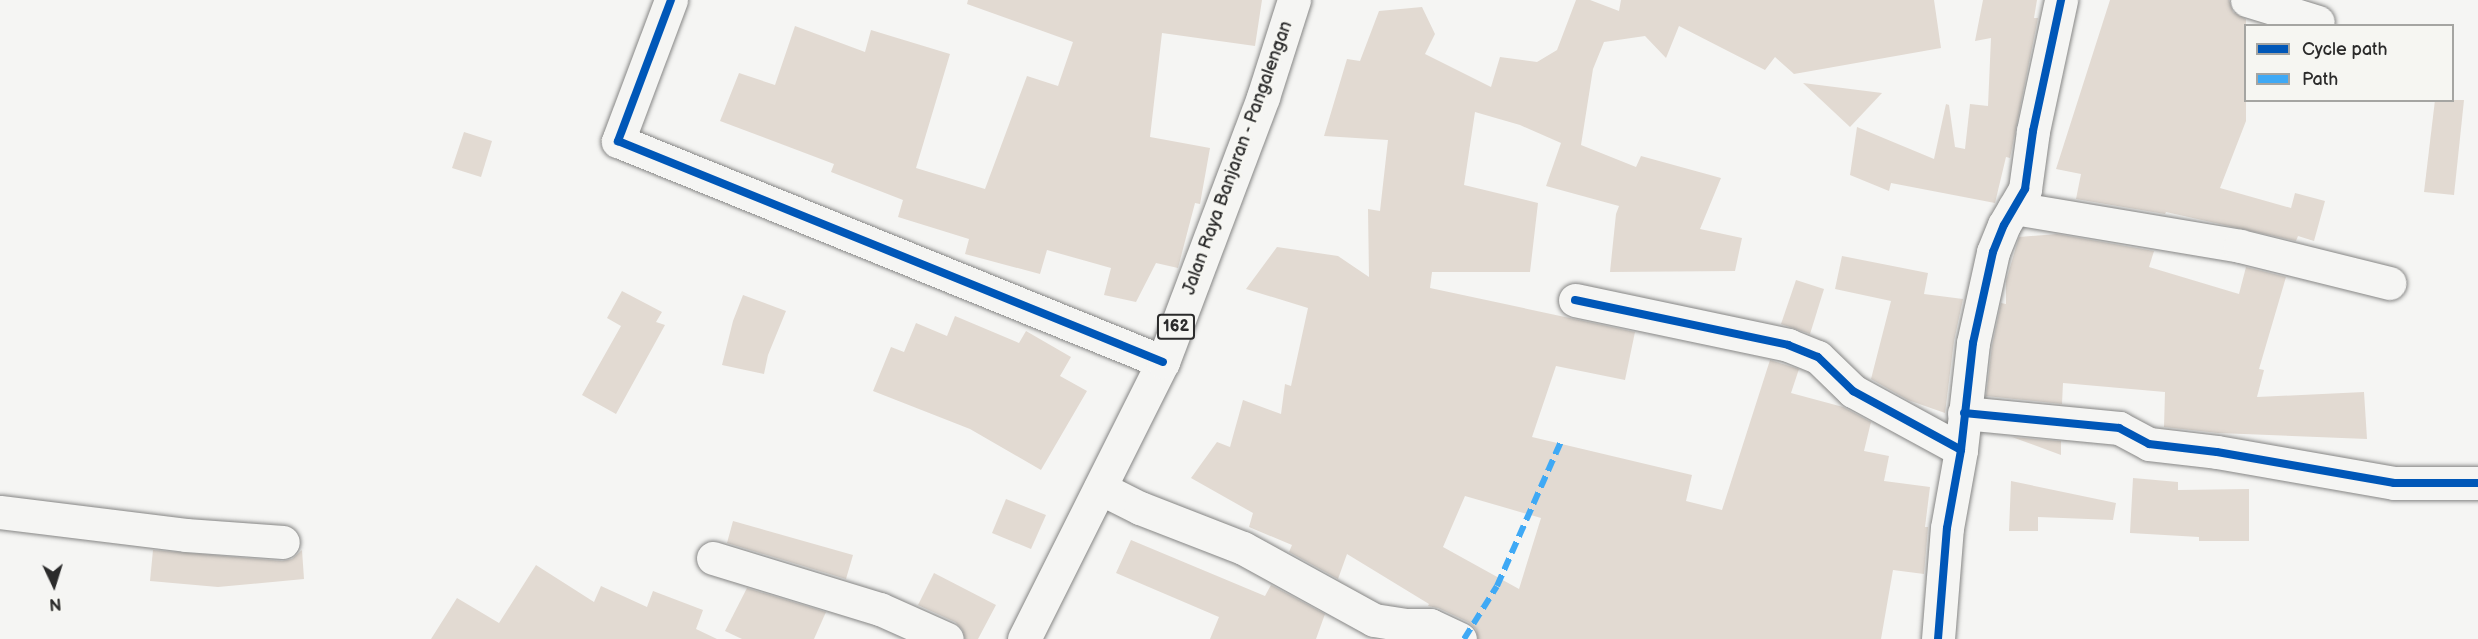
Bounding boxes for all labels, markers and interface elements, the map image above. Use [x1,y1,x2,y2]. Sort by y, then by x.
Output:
street label: Jalan Raya Banjaran - Pangalengan [1178,18,1298,298]
legend [2244,24,2454,102]
text: Cycle path [2302,39,2388,60]
text: Path [2302,69,2338,90]
road number: 162 [1156,314,1196,340]
north arrow [24,555,84,615]
text: N [49,594,62,613]

